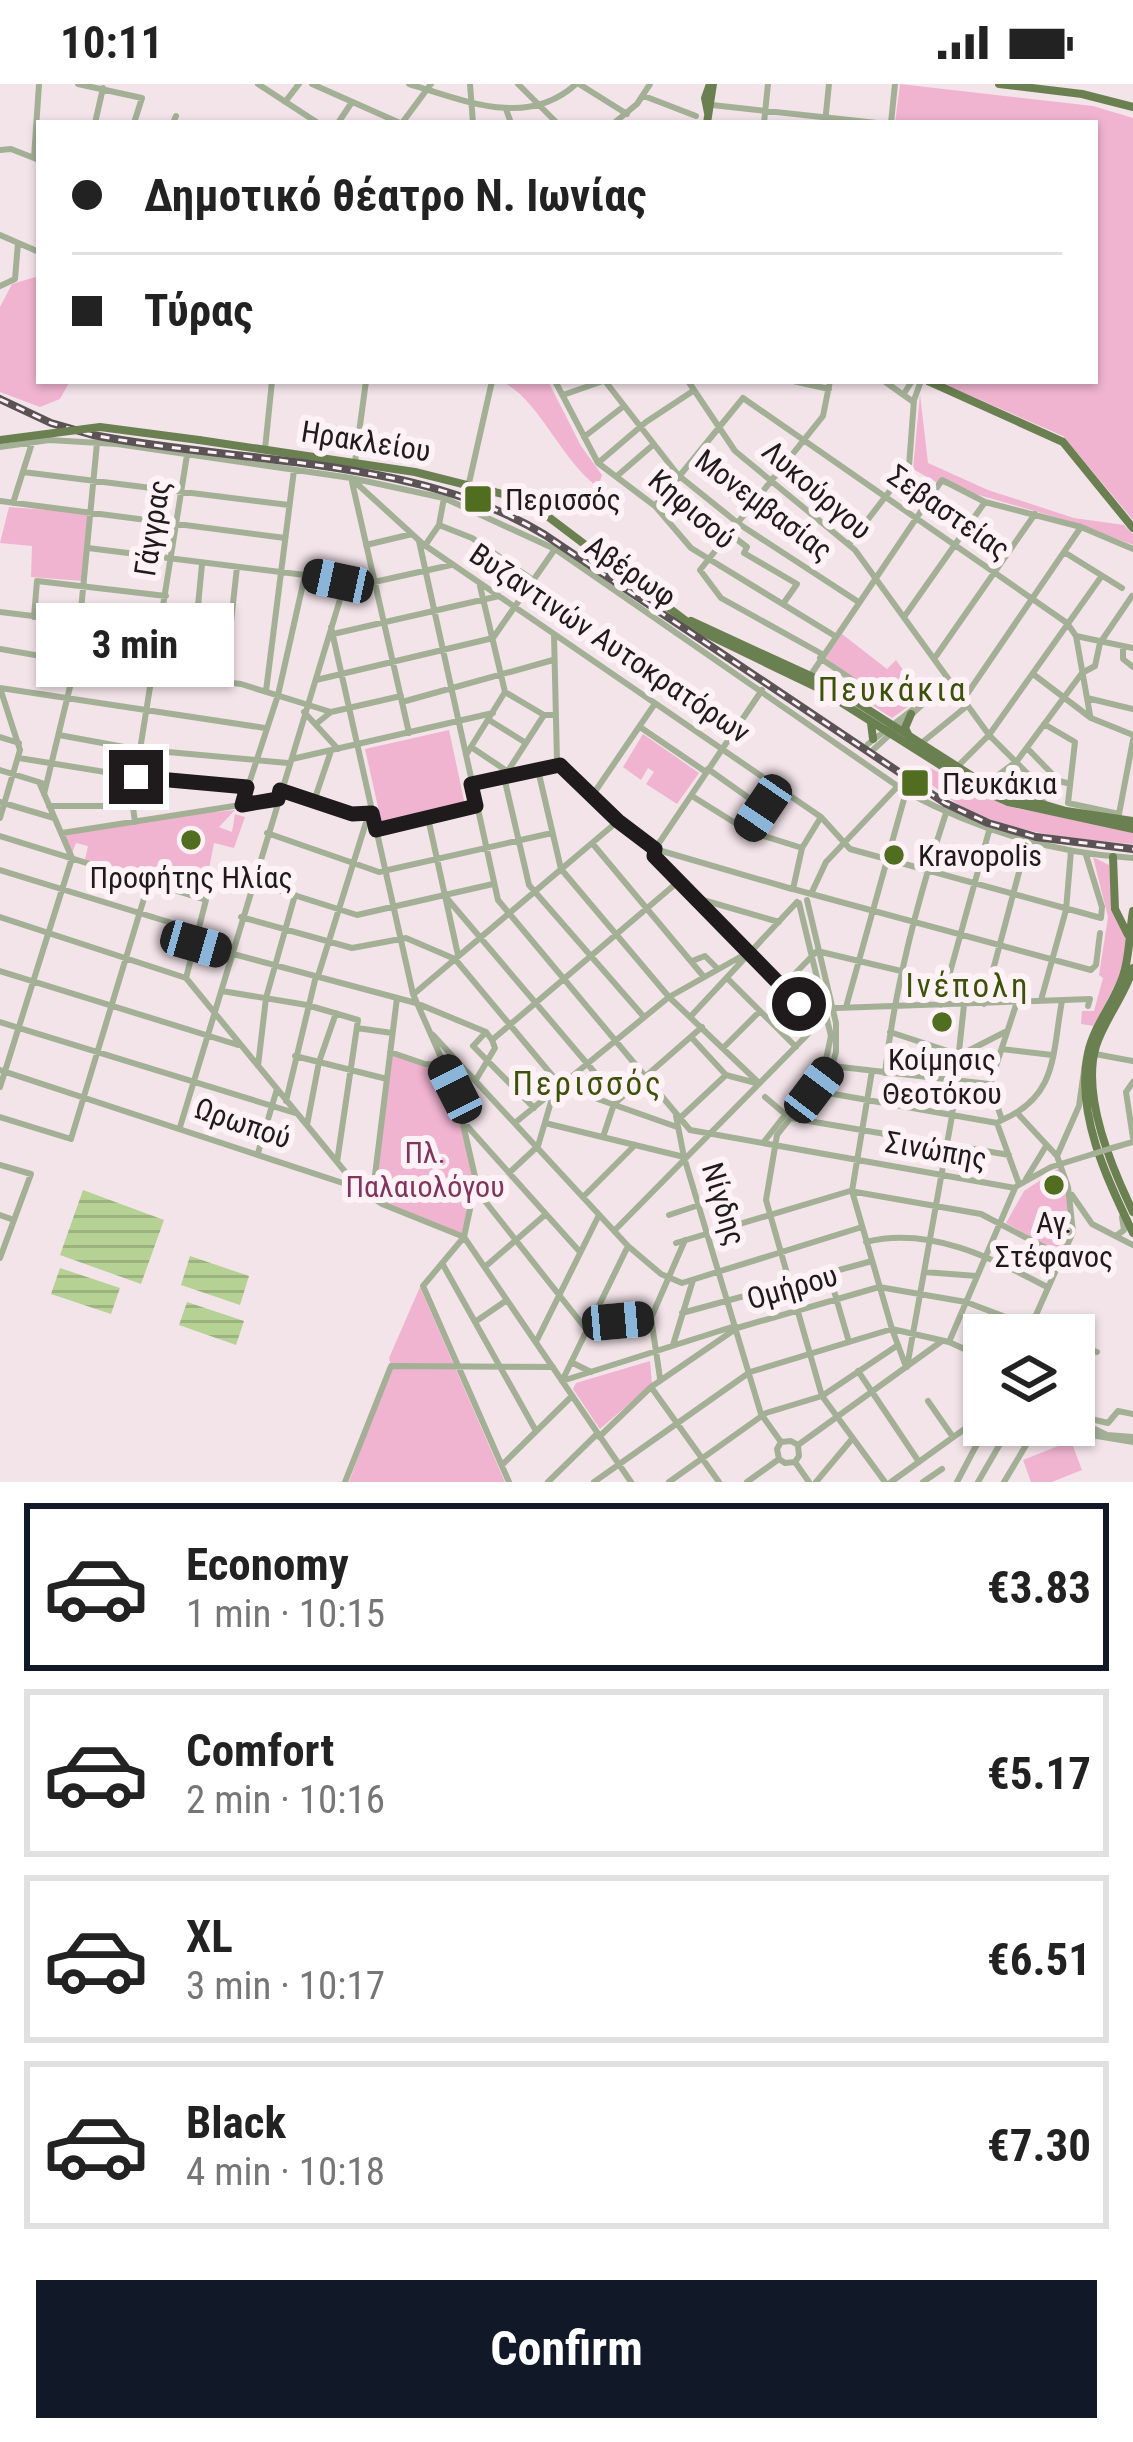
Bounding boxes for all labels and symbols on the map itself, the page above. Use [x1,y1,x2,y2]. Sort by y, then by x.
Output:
street label: Ηρακλείου [299,414,433,468]
street label: Λυκούργου [755,433,879,547]
street label: Μονεμβασίας [688,442,840,568]
street label: Σεβαστείας [881,457,1017,567]
street label: Κηφισού [642,462,742,556]
street label: Γάγγρας [127,477,177,579]
place label: Περισσός [505,482,621,517]
marker: Περισσός [462,483,494,515]
street label: Αβέρωφ [579,528,683,614]
street label: Βυζαντινών Αυτοκρατόρων [463,536,757,750]
car [299,556,377,606]
callout: 3 min [37,603,235,687]
district label: Πευκάκια [818,670,968,709]
route end [109,750,163,804]
place label: Πευκάκια [942,766,1057,801]
marker: Πευκάκια [899,767,931,799]
car [728,768,798,848]
marker: Προφήτης Ηλίας [178,827,204,853]
place label: Kravopolis [918,838,1042,873]
marker: Kravopolis [881,842,907,868]
place label: Προφήτης Ηλίας [89,860,293,895]
car [156,917,236,971]
district label: Ινέπολη [905,966,1031,1005]
route start [772,977,826,1031]
marker: Κοίμησις Θεοτόκου [929,1009,955,1035]
place label: Κοίμησις Θεοτόκου [882,1042,1002,1111]
car [423,1049,487,1129]
car [778,1050,850,1130]
district label: Περισσός [512,1064,664,1103]
street label: Ωρωπού [191,1090,295,1156]
street label: Σινώπης [883,1124,989,1176]
park label: Πλ. Παλαιολόγου [345,1135,505,1204]
street label: Νίγδης [695,1158,753,1250]
marker: Αγ. Στέφανος [1041,1172,1067,1198]
place label: Αγ. Στέφανος [995,1205,1113,1274]
street label: Ομήρου [743,1257,841,1317]
car [581,1300,655,1342]

